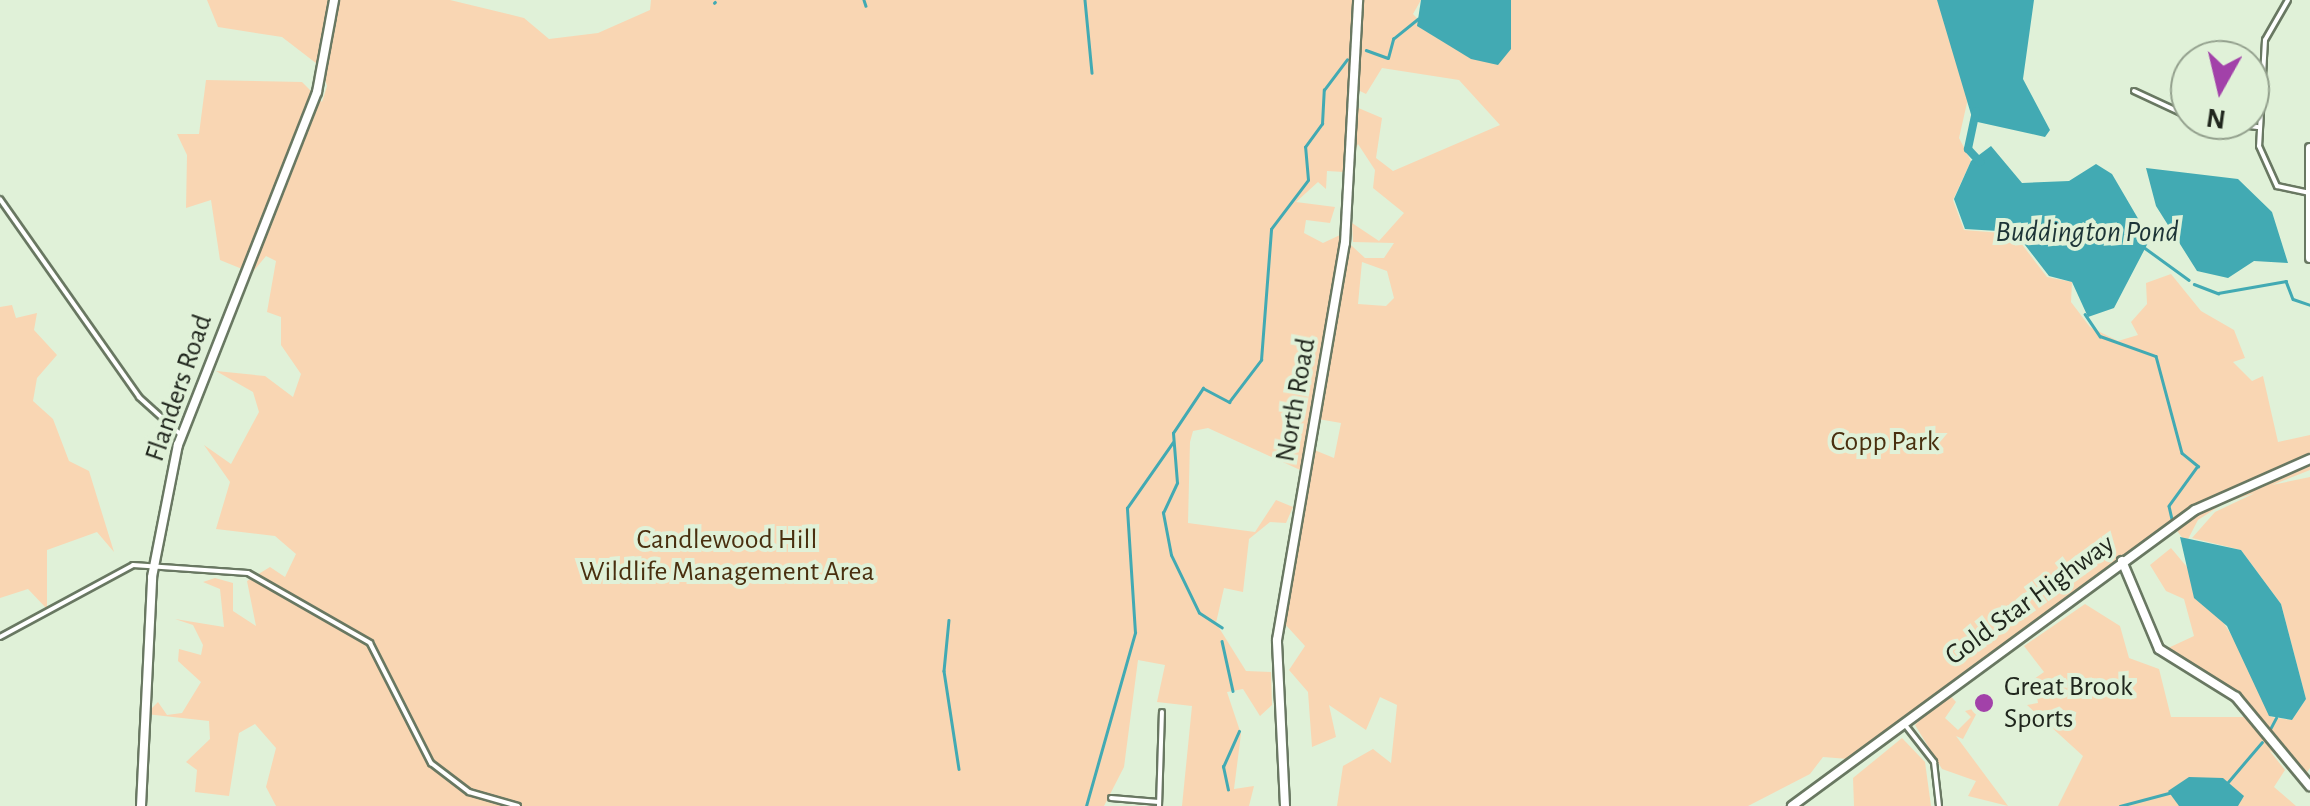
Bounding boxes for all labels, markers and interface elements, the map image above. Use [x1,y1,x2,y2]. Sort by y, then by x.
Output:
north arrow [2170,40,2270,140]
text: N [2205,103,2228,133]
water label: Buddington Pond [1995,214,2179,250]
street label: Flanders Road [138,310,220,466]
street label: North Road [1269,336,1323,464]
park label: Copp Park [1830,425,1940,459]
park label: Candlewood Hill Wildlife Management Area [580,523,874,589]
street label: Gold Star Highway [1939,527,2121,673]
place label: Great Brook Sports [2004,670,2133,736]
marker: Great Brook Sports [1973,692,1995,714]

